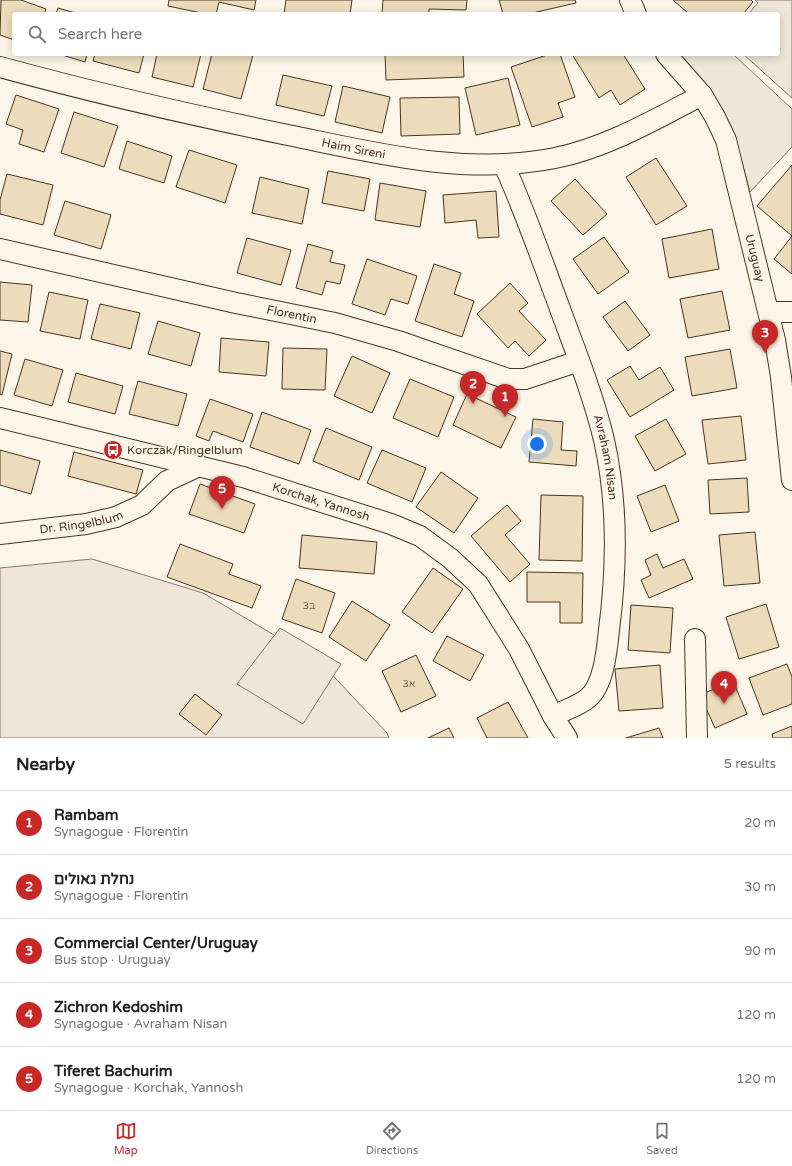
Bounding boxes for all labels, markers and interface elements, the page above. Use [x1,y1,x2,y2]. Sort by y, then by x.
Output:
search box [12,12,780,56]
icon: search [26,23,48,45]
text: Search here [58,25,142,43]
street label: Haim Sireni [320,135,387,162]
street label: Uruguay [742,233,768,284]
street label: Florentin [265,302,318,326]
pin: 3 [752,320,778,353]
pin: 2 [460,371,486,404]
pin: 1 [492,384,518,417]
street label: Avraham Nisan [591,413,620,501]
your location [527,434,547,454]
bus stop icon: Korczak/Ringelblum [102,439,124,461]
place label: Korczak/Ringelblum [127,443,243,457]
pin: 5 [209,476,235,509]
street label: Korchak, Yannosh [271,480,372,524]
street label: Dr. Ringelblum [39,508,125,536]
house number: 3ב [303,600,316,612]
pin: 4 [711,671,737,704]
house number: 3א [403,678,416,690]
text: Nearby [16,754,75,775]
text: 5 results [724,756,776,772]
text: Rambam [54,806,119,824]
text: 1 [25,815,33,831]
text: 20 m [744,815,776,831]
text: Synagogue · Florentin [54,824,189,840]
text: נחלת גאולים [54,870,134,888]
text: 2 [25,879,33,895]
text: 30 m [744,879,776,895]
text: Synagogue · Florentin [54,888,189,904]
text: Commercial Center/Uruguay [54,934,258,952]
text: 3 [25,943,33,959]
text: 90 m [744,943,776,959]
text: Bus stop · Uruguay [54,952,171,968]
text: Zichron Kedoshim [54,998,183,1016]
text: 4 [25,1007,33,1023]
text: 120 m [736,1007,776,1023]
text: Synagogue · Avraham Nisan [54,1016,227,1032]
text: Tiferet Bachurim [54,1062,172,1080]
text: 5 [25,1071,33,1087]
text: 120 m [736,1071,776,1087]
text: Synagogue · Korchak, Yannosh [54,1080,243,1096]
tab: Map [114,1120,138,1157]
tab: Directions [366,1120,418,1157]
tab: Saved [646,1120,678,1157]

